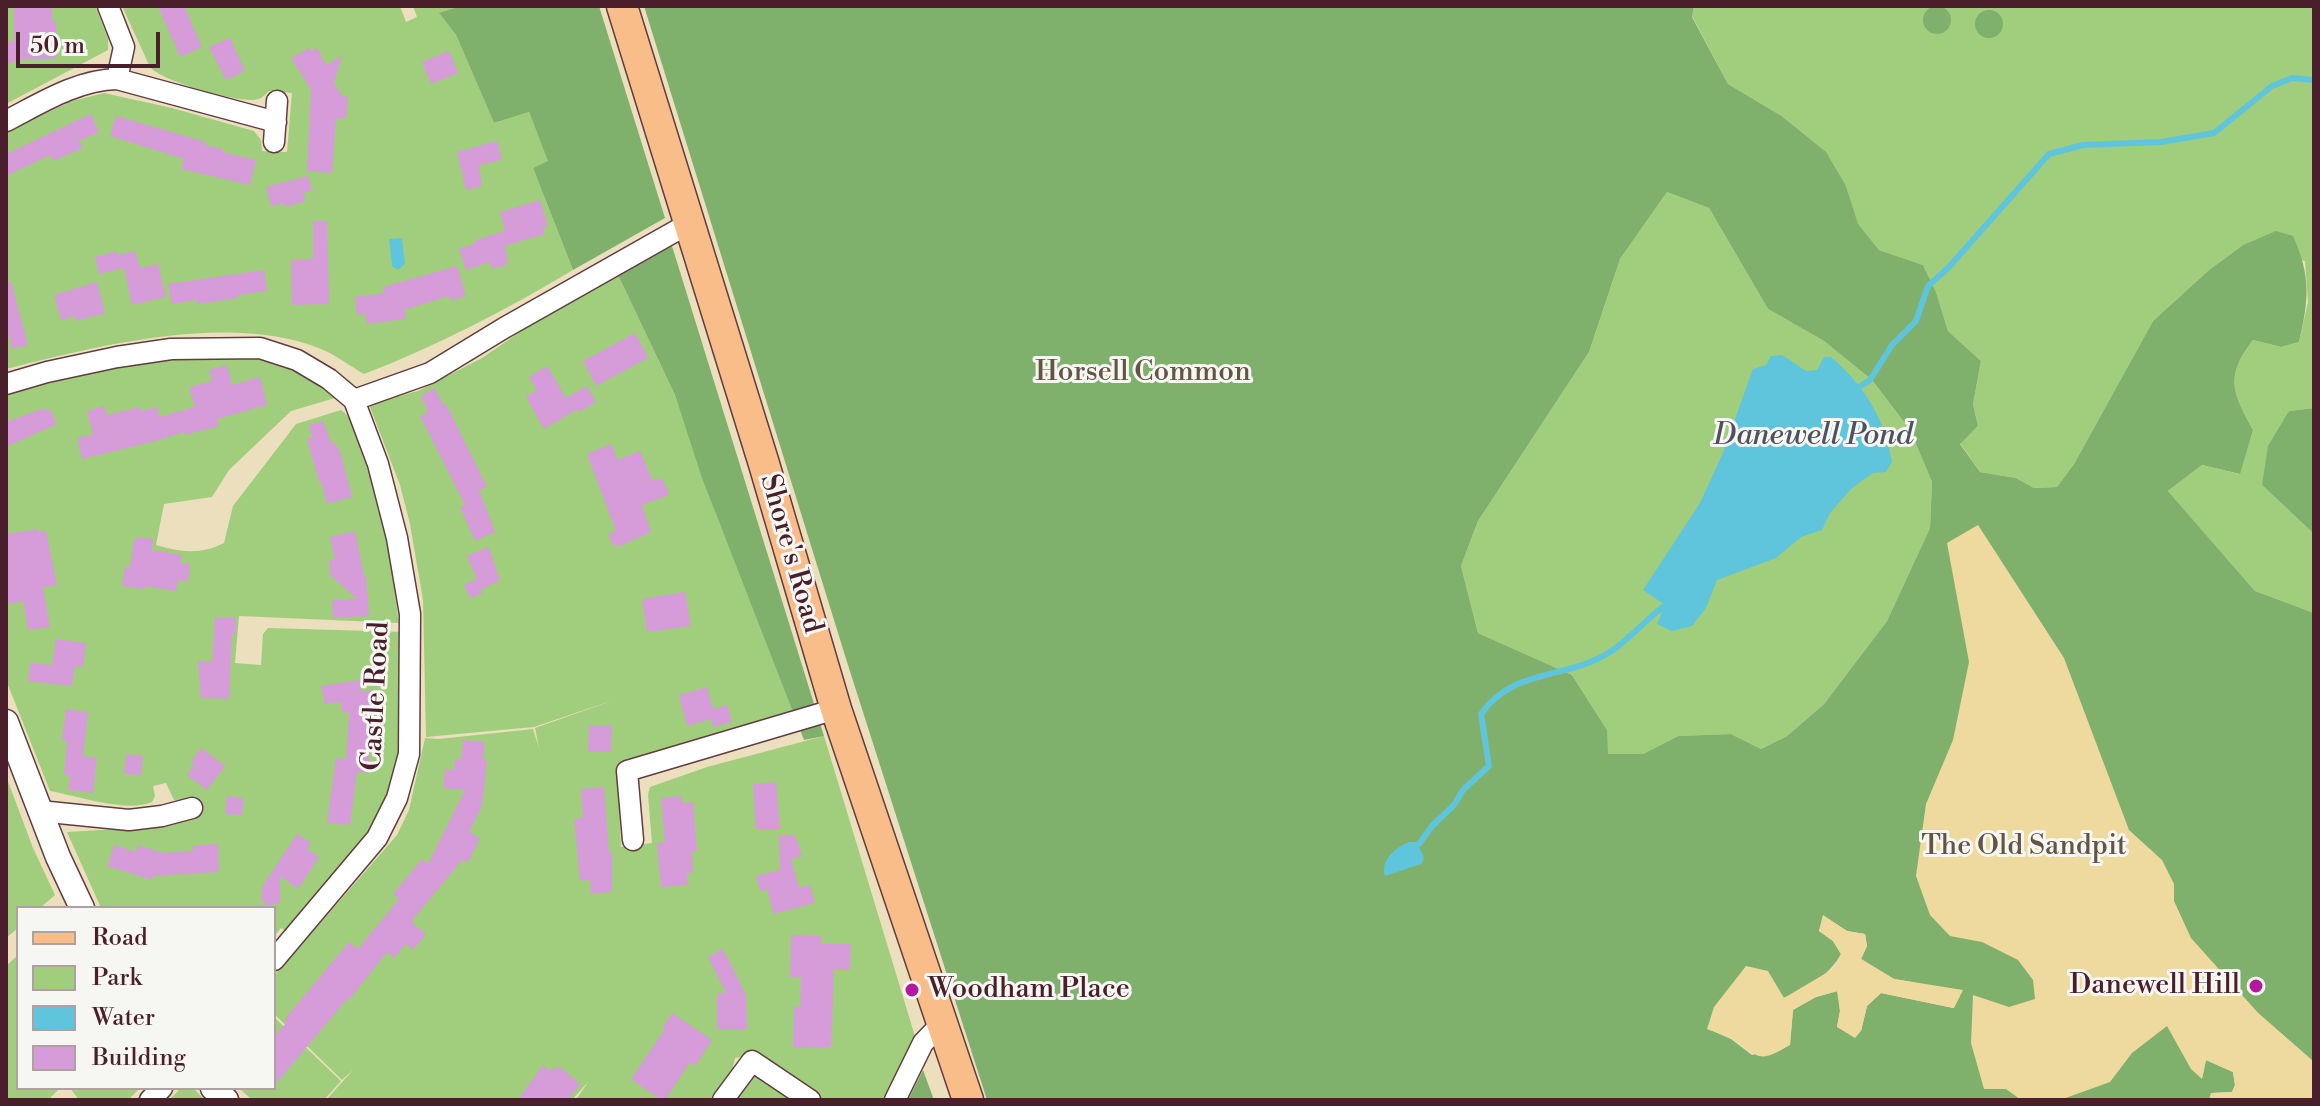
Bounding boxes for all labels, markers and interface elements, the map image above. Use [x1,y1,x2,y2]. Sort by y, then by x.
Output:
scale bar [20,16,164,66]
text: 50 m [30,31,85,61]
park label: Horsell Common [1035,356,1251,390]
water label: Danewell Pond [1713,419,1913,455]
street label: Shore's Road [751,471,829,637]
street label: Castle Road [356,621,398,771]
park label: The Old Sandpit [1921,830,2127,864]
legend [16,906,276,1090]
text: Road [92,923,148,953]
text: Park [92,963,142,993]
place label: Danewell Hill [2069,969,2240,1003]
place label: Woodham Place [928,973,1130,1007]
marker: Danewell Hill [2247,977,2265,995]
marker: Woodham Place [903,981,921,999]
text: Water [92,1003,155,1033]
text: Building [92,1043,186,1073]

